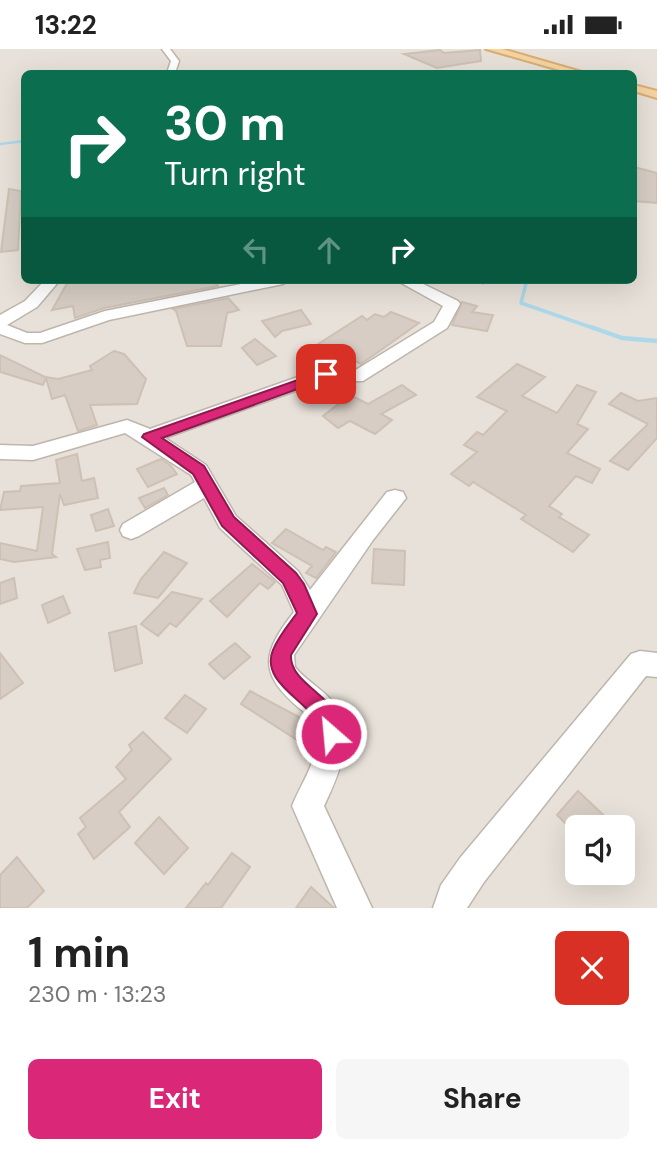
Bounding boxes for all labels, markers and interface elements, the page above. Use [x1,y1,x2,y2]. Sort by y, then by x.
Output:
text: 13:22 [35,8,97,42]
text: 30 m [164,91,286,155]
icon: right [49,98,140,189]
text: Turn right [164,153,306,195]
icon: left [237,231,275,269]
icon: ahead [310,231,348,269]
icon: right [383,231,421,269]
pin [296,344,356,404]
icon: arrive [307,355,345,393]
position arrow [294,697,368,771]
map controls [565,815,635,885]
button: sound [565,815,635,885]
text: 1 min [28,925,130,980]
button: close [555,931,629,1005]
text: 230 m · 13:23 [28,979,166,1009]
button: Exit [28,1059,322,1139]
button: Share [336,1059,629,1139]

